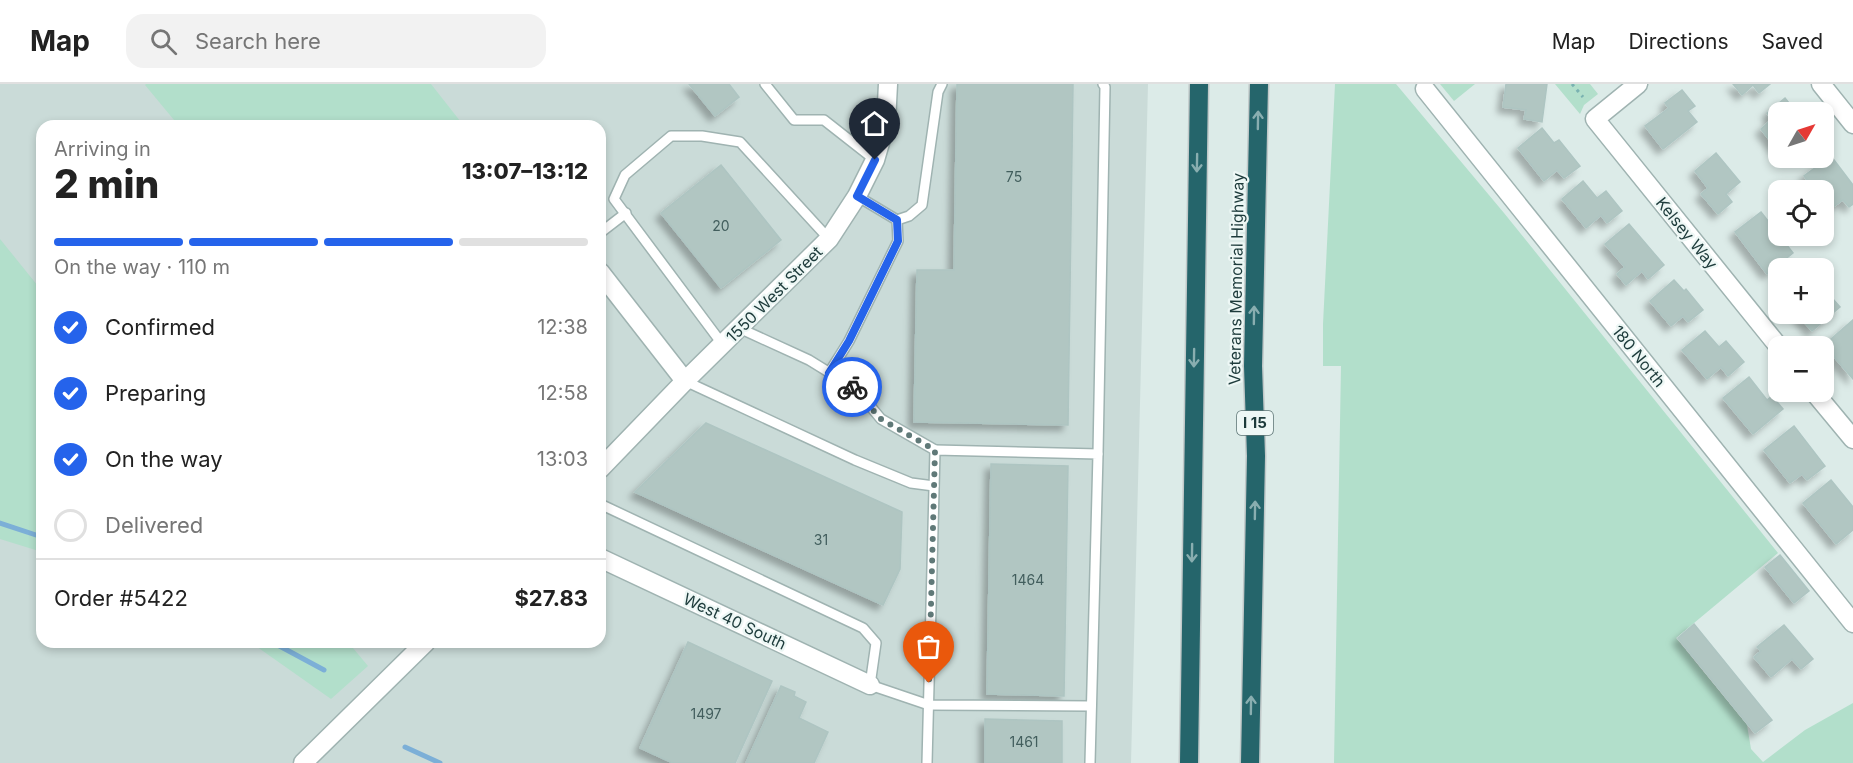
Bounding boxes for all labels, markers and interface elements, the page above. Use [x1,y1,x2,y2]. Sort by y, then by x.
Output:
search box [126,14,546,68]
text: Map [30,24,90,58]
icon: search [147,25,180,58]
text: Search here [195,28,321,54]
text: Map [1552,29,1595,54]
text: Directions [1628,29,1729,54]
text: Saved [1762,29,1823,54]
pin [849,98,900,160]
north arrow [1768,102,1834,168]
map controls [1768,102,1834,402]
icon: home [858,107,891,140]
one-way arrow [1252,110,1264,130]
text: Arriving in [54,137,151,161]
one-way arrow [1191,153,1203,173]
text: 13:07–13:12 [462,158,588,184]
text: 2 min [54,160,159,207]
house number: 75 [1006,168,1022,185]
street label: Veterans Memorial Highway [1224,173,1248,385]
button: locate [1768,180,1834,246]
street label: Kelsey Way [1652,193,1722,273]
house number: 20 [712,217,730,234]
street label: 1550 West Street [722,242,826,346]
text: On the way · 110 m [54,255,230,279]
button: + [1768,258,1834,324]
one-way arrow [1248,305,1260,325]
icon: check [54,311,87,344]
text: Confirmed [105,314,215,340]
text: 12:38 [537,315,588,339]
street label: 180 North [1608,321,1670,391]
button: − [1768,336,1834,402]
one-way arrow [1189,348,1200,368]
courier [822,357,882,417]
icon: bike [836,371,869,404]
icon: check [54,377,87,410]
text: Preparing [105,380,206,406]
text: 12:58 [537,381,588,405]
road number: I 15 [1237,411,1273,435]
icon: check [54,443,87,476]
text: On the way [105,446,223,472]
text: 13:03 [537,447,588,471]
one-way arrow [1249,500,1260,520]
text: Delivered [105,512,203,538]
house number: 31 [814,531,828,548]
one-way arrow [1186,543,1198,563]
house number: 1464 [1012,571,1044,588]
text: Order #5422 [54,585,188,611]
text: $27.83 [514,585,588,611]
street label: West 40 South [680,588,790,654]
pin [903,621,954,683]
icon: bag [912,630,945,663]
one-way arrow [1245,695,1257,715]
house number: 1497 [690,705,722,722]
house number: 1461 [1009,733,1039,750]

